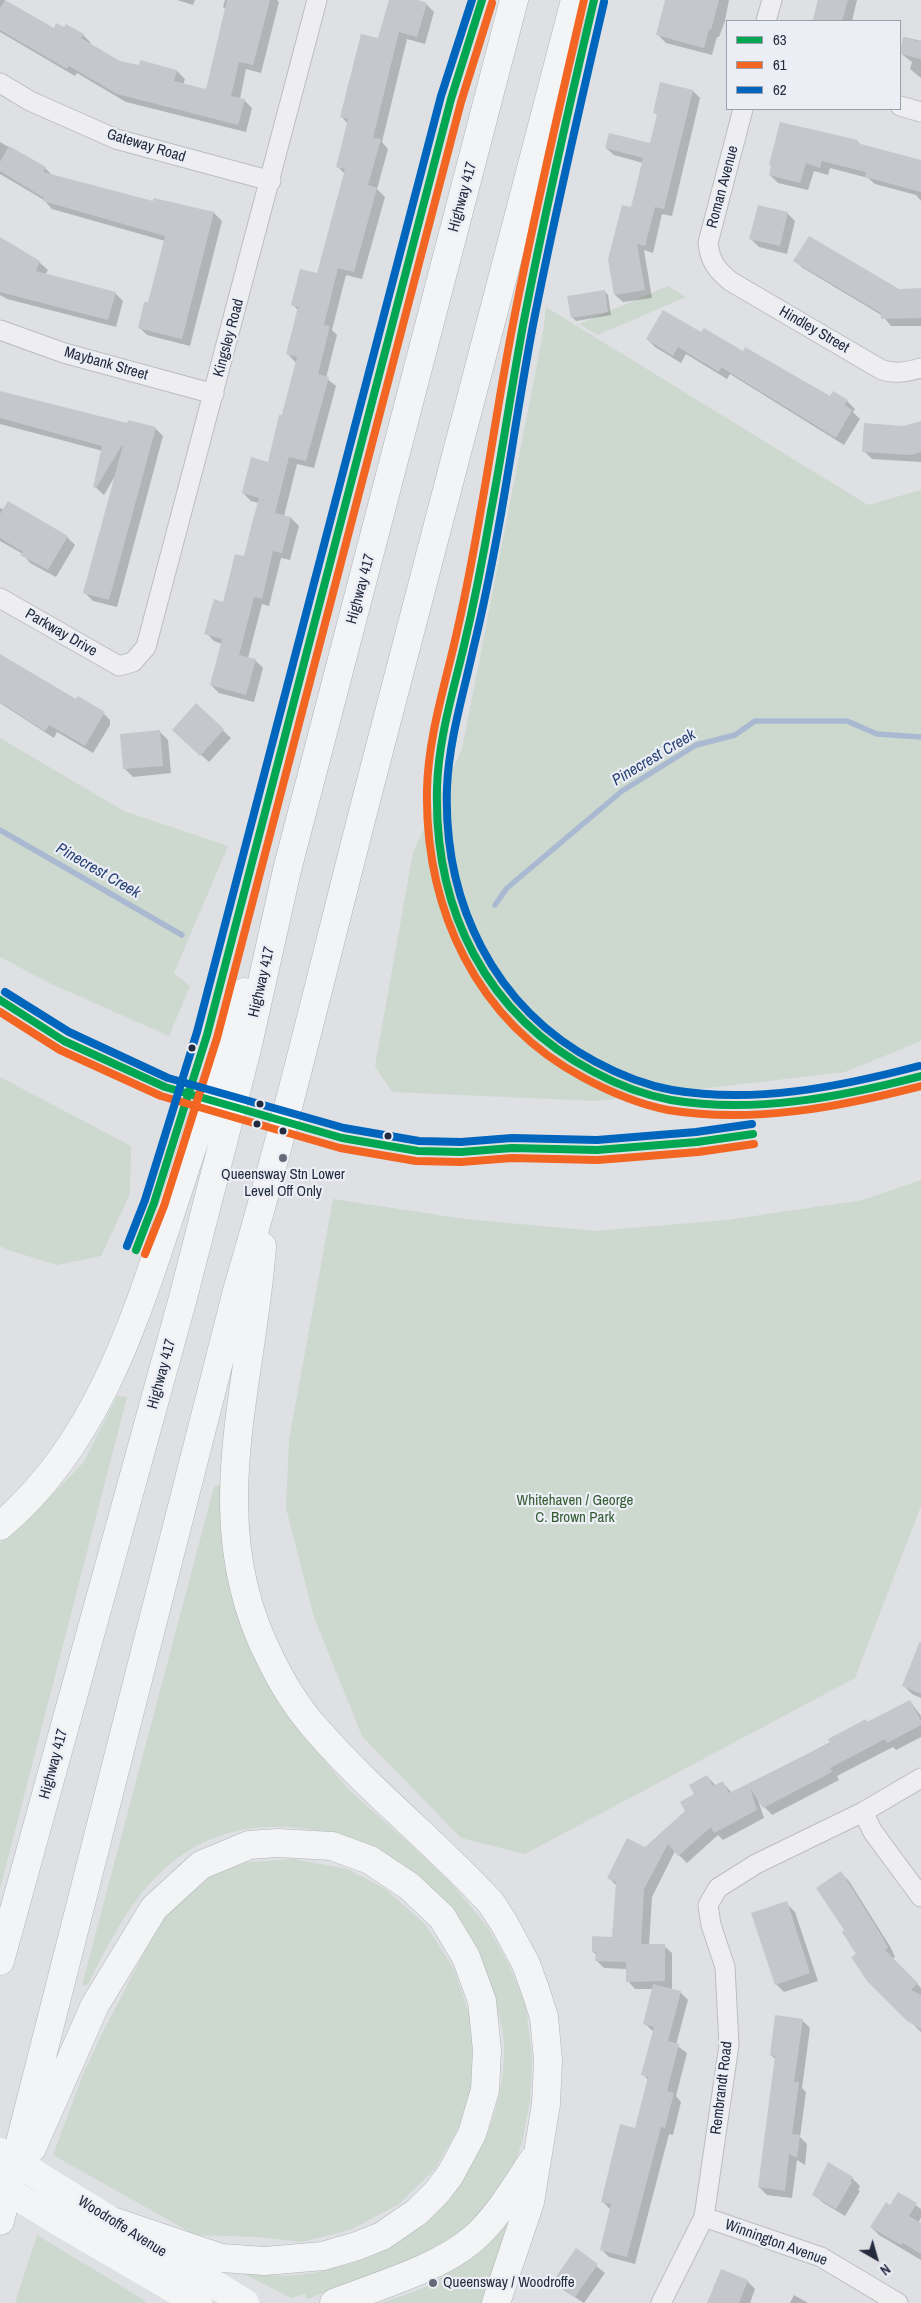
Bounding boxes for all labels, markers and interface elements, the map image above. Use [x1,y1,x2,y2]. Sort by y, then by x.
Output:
legend [726,20,901,110]
text: 63 [773,29,787,50]
text: 61 [773,54,787,75]
text: 62 [773,79,787,100]
street label: Gateway Road [104,125,188,167]
street label: Roman Avenue [703,144,743,230]
street label: Highway 417 [445,160,481,234]
street label: Kingsley Road [210,297,248,379]
street label: Hindley Street [776,303,852,357]
street label: Maybank Street [62,343,150,385]
street label: Highway 417 [343,552,379,626]
street label: Parkway Drive [22,605,100,661]
water label: Pinecrest Creek [609,726,699,790]
water label: Pinecrest Creek [52,839,144,903]
street label: Highway 417 [245,945,279,1019]
unlabelled marker [187,1043,197,1053]
unlabelled marker [255,1099,265,1109]
unlabelled marker [252,1119,262,1129]
unlabelled marker [278,1126,288,1136]
unlabelled marker [383,1131,393,1141]
marker: Queensway Stn Lower Level Off Only [277,1152,289,1164]
place label: Queensway Stn Lower Level Off Only [221,1166,345,1201]
street label: Highway 417 [144,1337,180,1411]
park label: Whitehaven / George C. Brown Park [517,1492,633,1527]
street label: Highway 417 [36,1727,72,1801]
street label: Rembrandt Road [707,2040,737,2136]
street label: Woodroffe Avenue [74,2193,170,2261]
street label: Winnington Avenue [722,2216,830,2270]
north arrow [851,2233,901,2283]
text: N [876,2260,894,2279]
place label: Queensway / Woodroffe [443,2274,575,2292]
marker: Queensway / Woodroffe [427,2277,439,2289]

